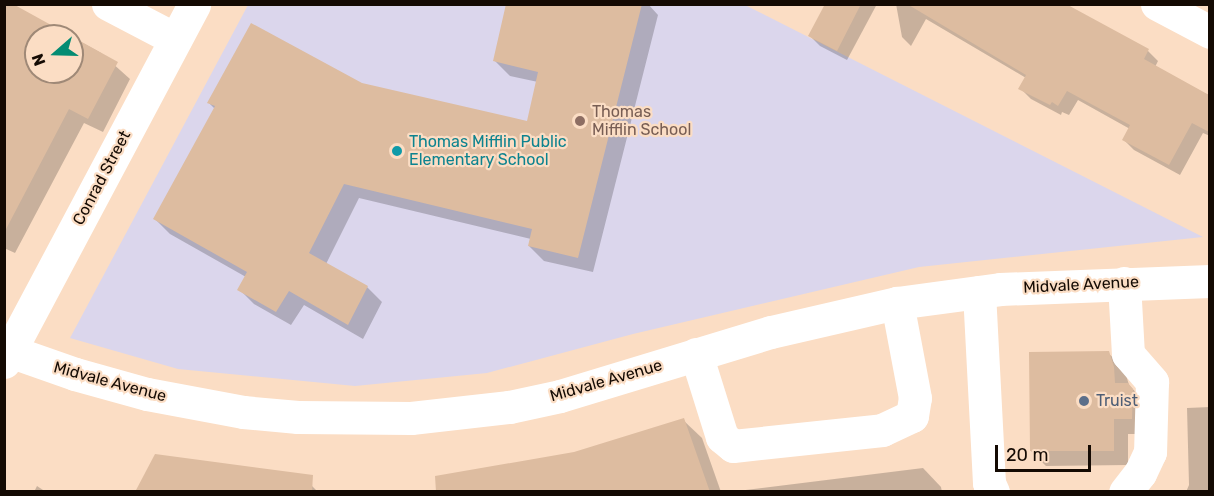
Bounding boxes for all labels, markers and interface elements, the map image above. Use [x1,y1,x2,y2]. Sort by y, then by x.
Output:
north arrow [24,24,84,84]
text: N [28,51,49,68]
place label: Thomas Mifflin School [592,102,691,140]
marker: Thomas Mifflin School [573,114,587,128]
street label: Conrad Street [69,128,135,228]
place label: Thomas Mifflin Public Elementary School [409,132,567,170]
marker: Thomas Mifflin Public Elementary School [390,144,404,158]
street label: Midvale Avenue [1022,272,1140,298]
street label: Midvale Avenue [547,356,665,406]
street label: Midvale Avenue [51,358,169,406]
place label: Truist [1096,391,1138,411]
marker: Truist [1077,394,1091,408]
scale bar [998,433,1094,471]
text: 20 m [1006,444,1048,466]

